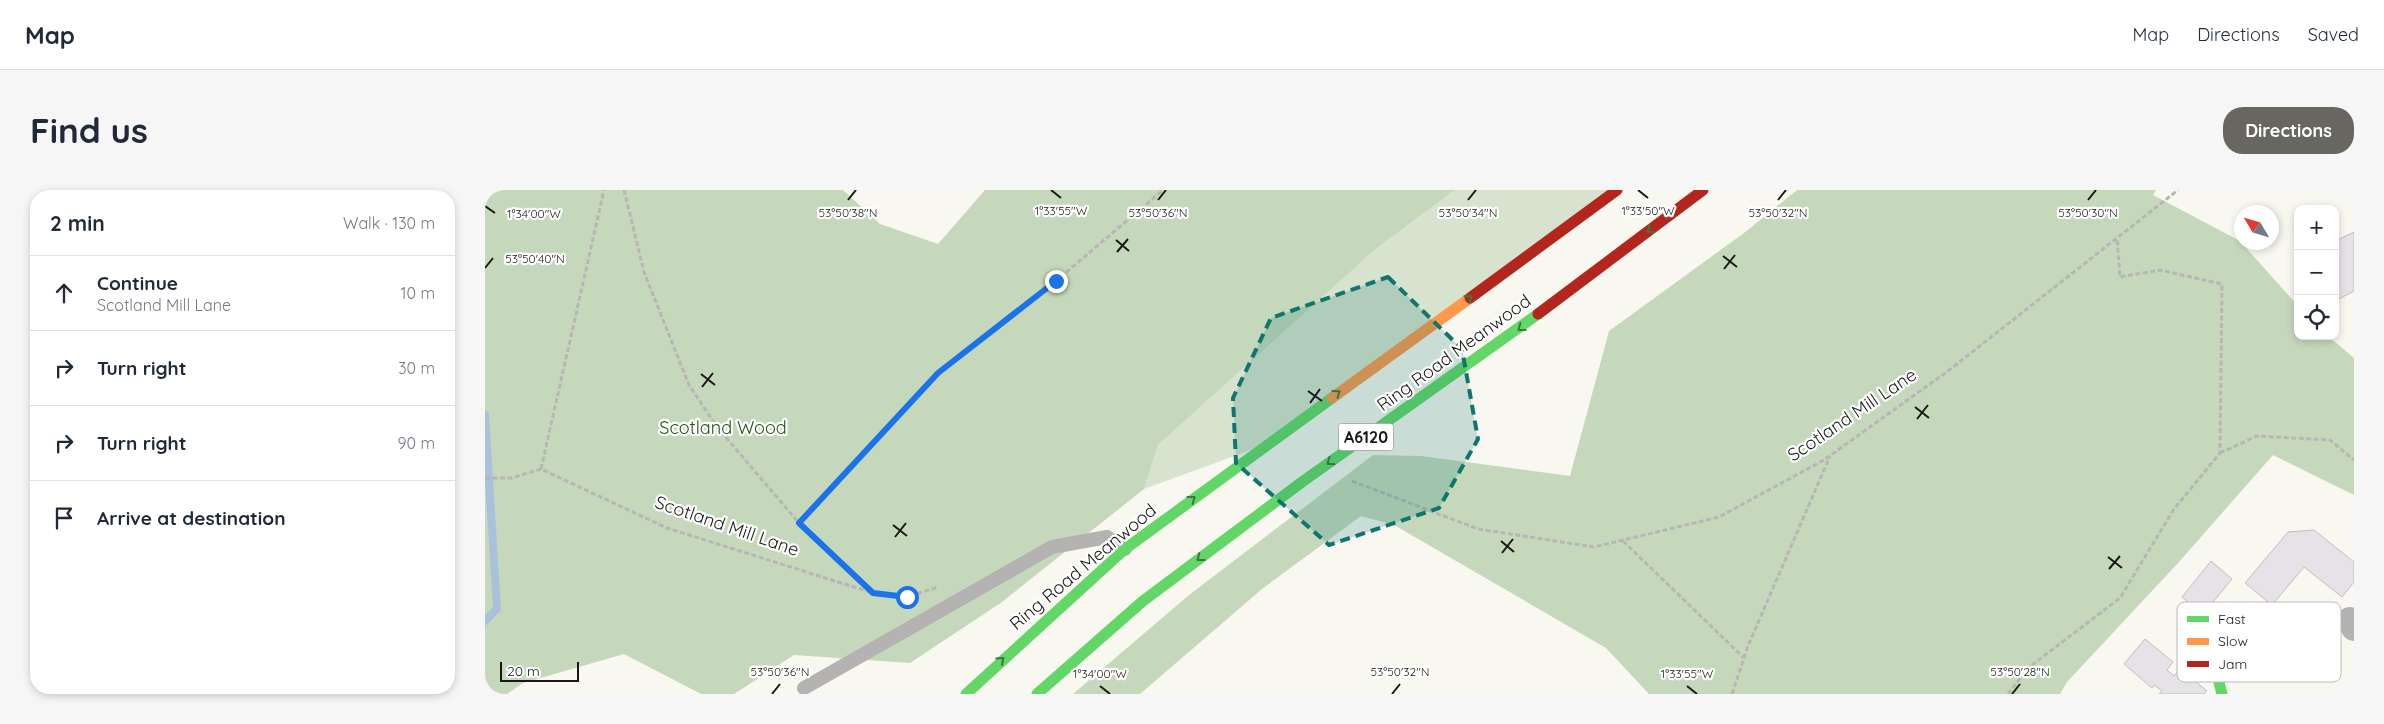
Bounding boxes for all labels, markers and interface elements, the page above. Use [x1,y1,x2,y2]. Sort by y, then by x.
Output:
text: Map [25,20,75,50]
text: Map [2132,23,2169,46]
text: Directions [2197,23,2280,46]
text: Saved [2308,23,2359,46]
button: Directions [2223,107,2354,154]
text: Find us [30,108,148,152]
text: 1°33'55"W [1035,203,1088,218]
text: 1°33'50"W [1621,203,1675,218]
text: 53°50'38"N [819,205,877,220]
text: 53°50'36"N [1129,205,1187,220]
text: 53°50'34"N [1439,205,1497,220]
text: 53°50'32"N [1748,205,1808,220]
text: 53°50'30"N [2058,205,2118,220]
north arrow [2234,205,2279,250]
map controls [2294,205,2339,340]
button: + [2294,205,2339,250]
text: 1°34'00"W [507,206,561,221]
text: 2 min [50,210,105,236]
text: Walk · 130 m [343,213,435,233]
one-way arrow [1646,224,1656,233]
button: − [2294,250,2339,295]
text: 53°50'40"N [505,251,565,266]
route end [1045,270,1068,293]
text: Continue [97,271,178,295]
icon: ahead [50,279,78,307]
text: 10 m [401,283,435,303]
street label: Ring Road Meanwood [1372,289,1535,416]
text: Scotland Mill Lane [97,295,231,315]
one-way arrow [1463,295,1473,304]
button: locate [2294,295,2339,340]
one-way arrow [1518,322,1527,330]
icon: right [50,354,78,382]
text: Turn right [97,356,186,380]
text: 30 m [398,358,435,378]
street label: Scotland Mill Lane [1783,363,1921,466]
one-way arrow [1331,390,1341,399]
park label: Scotland Wood [659,416,787,439]
road number: A6120 [1339,423,1393,450]
icon: right [50,429,78,457]
text: Turn right [97,431,186,455]
text: 90 m [398,433,435,453]
one-way arrow [1327,456,1336,465]
street label: Scotland Mill Lane [652,490,802,561]
one-way arrow [1186,497,1195,505]
street label: Ring Road Meanwood [1005,498,1161,635]
icon: arrive [50,504,78,532]
text: Arrive at destination [97,506,286,530]
one-way arrow [1197,553,1206,561]
route start [896,586,919,609]
legend [2177,602,2341,682]
text: Fast [2218,610,2246,628]
text: Slow [2218,632,2248,650]
text: Jam [2218,655,2247,673]
one-way arrow [995,657,1004,666]
scale bar [500,659,579,682]
text: 20 m [507,662,540,680]
text: 53°50'36"N [751,664,809,679]
text: 53°50'32"N [1370,664,1430,679]
text: 53°50'28"N [1990,664,2050,679]
text: 1°34'00"W [1073,666,1127,681]
text: 1°33'55"W [1661,666,1714,681]

